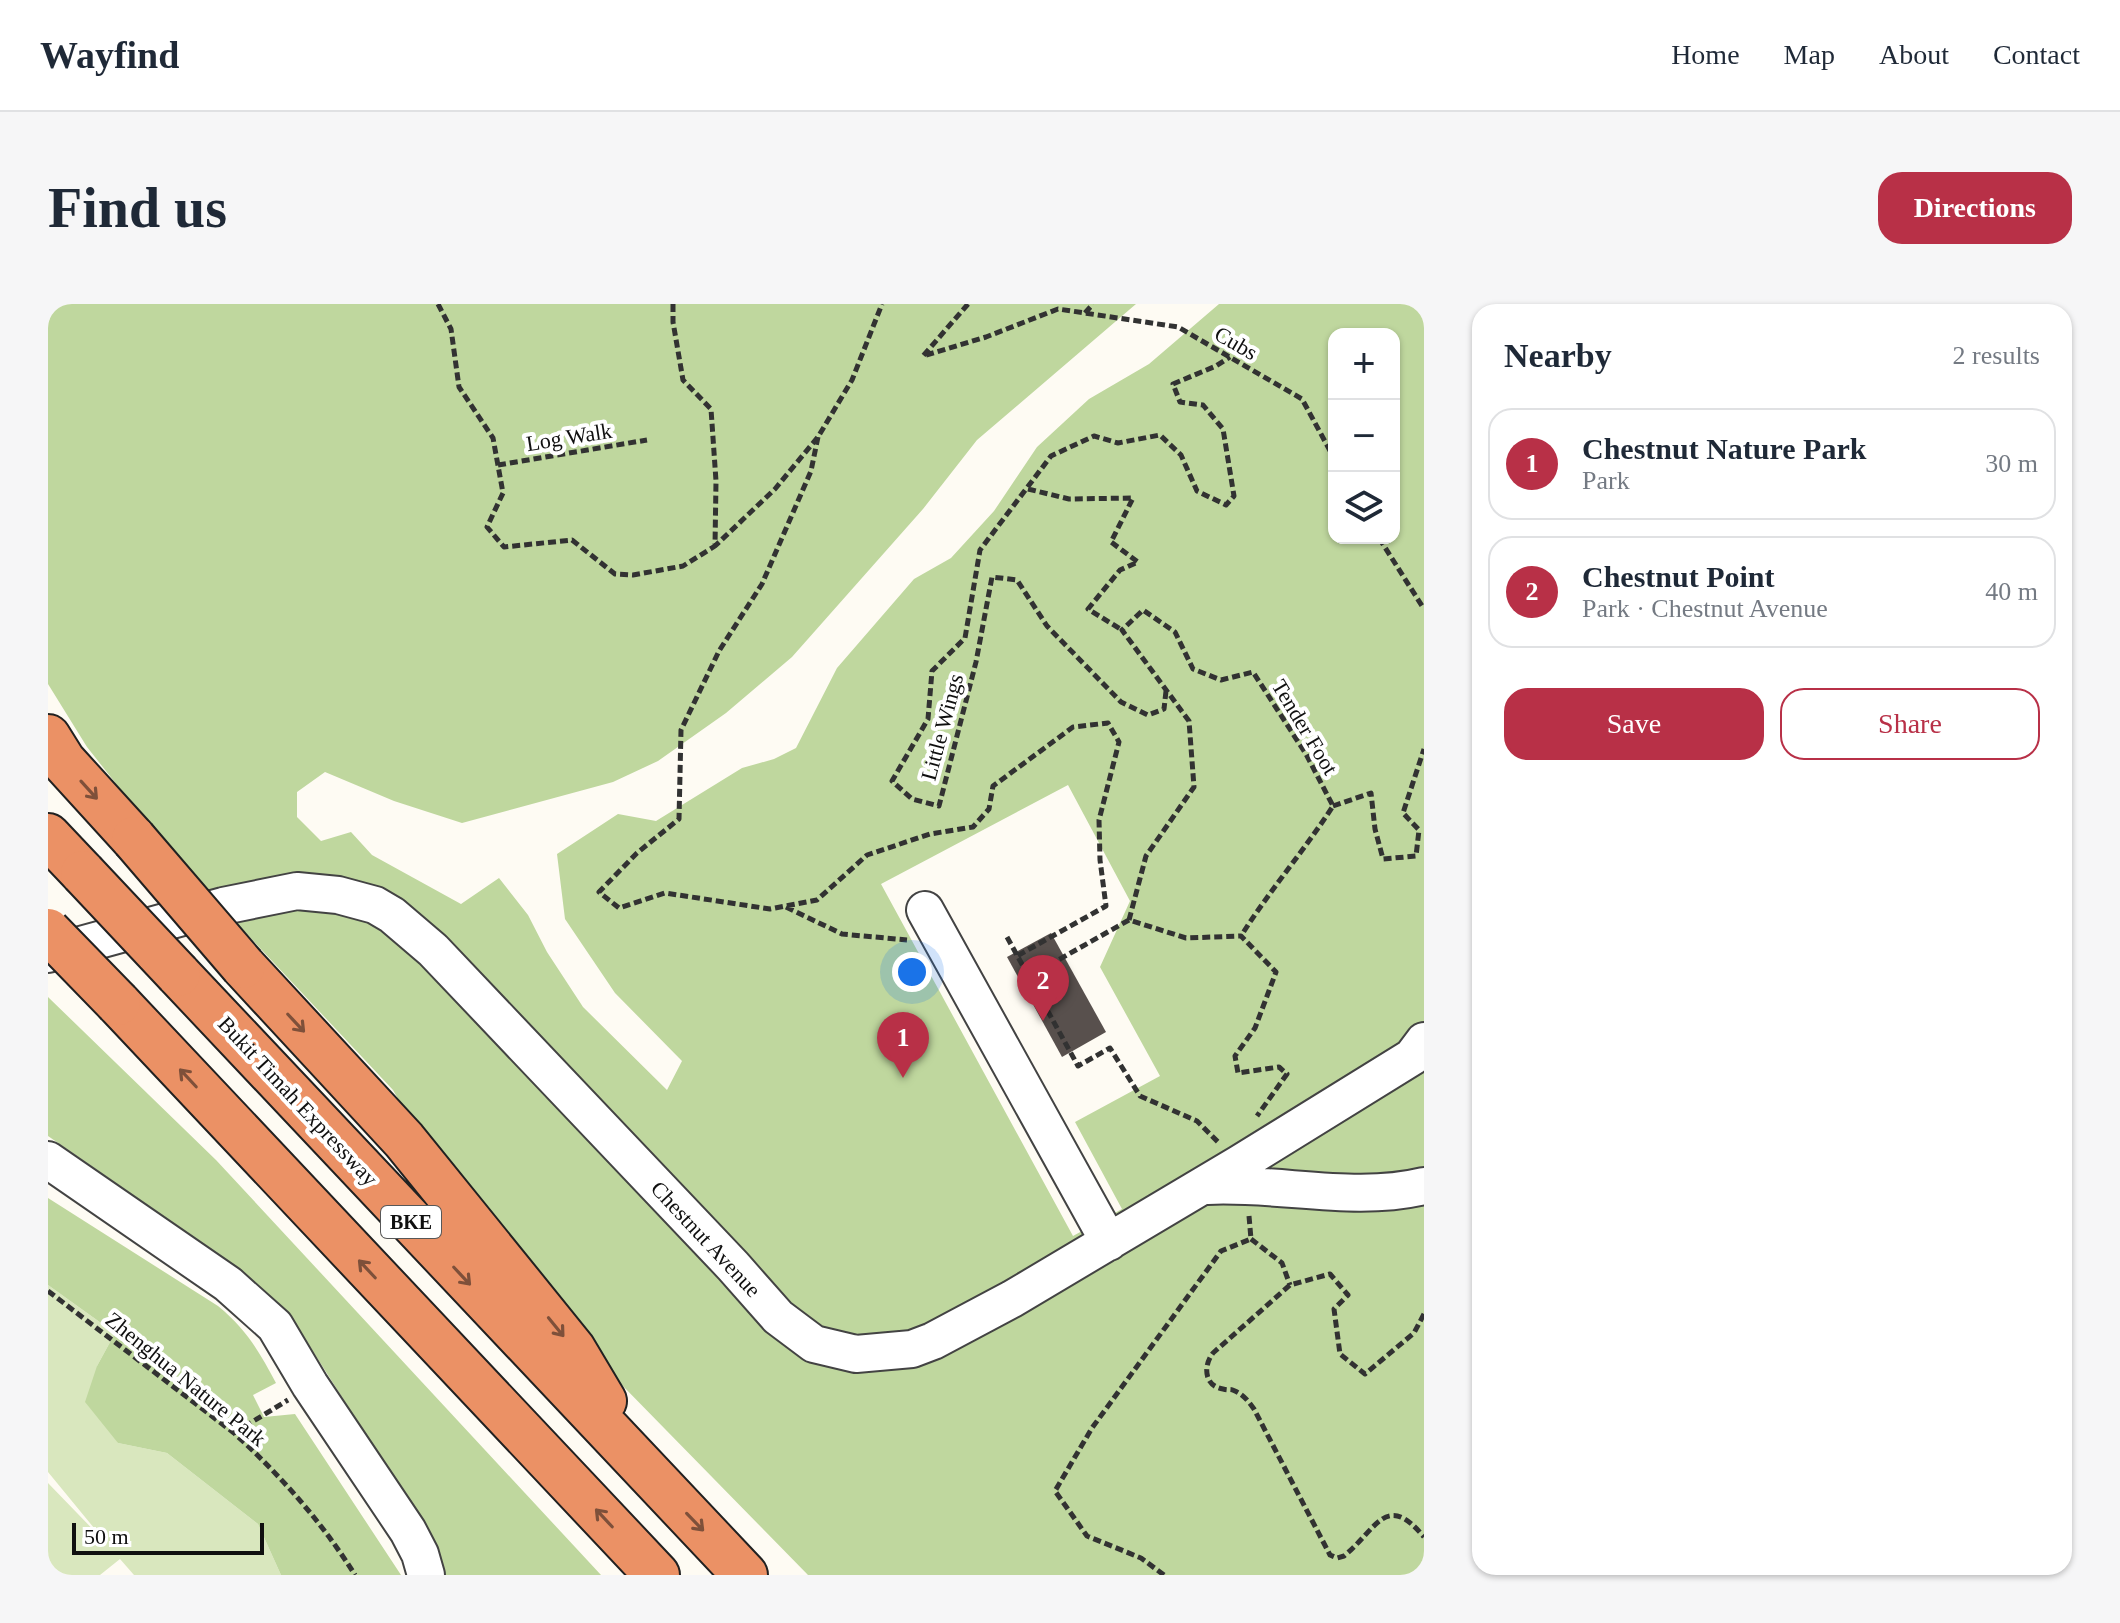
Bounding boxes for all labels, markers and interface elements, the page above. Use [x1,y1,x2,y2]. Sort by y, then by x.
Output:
text: Wayfind [40,34,179,76]
text: Home [1671,39,1740,70]
text: Map [1784,39,1835,70]
text: About [1879,39,1949,70]
text: Contact [1993,39,2080,70]
button: Directions [1878,172,2072,244]
text: Find us [48,177,227,239]
street label: Cubs [1210,321,1262,365]
map controls [1328,328,1400,544]
button: + [1328,328,1400,400]
text: Nearby [1504,337,1612,374]
text: 2 results [1953,341,2040,370]
button: − [1328,400,1400,472]
street label: Log Walk [524,418,614,456]
text: Chestnut Nature Park [1582,432,1866,465]
text: 1 [1526,449,1539,478]
text: 30 m [1985,449,2038,478]
text: Park [1582,466,1630,495]
button: layers [1328,472,1400,544]
text: Chestnut Point [1582,560,1775,593]
text: 2 [1526,577,1539,606]
text: 40 m [1985,577,2038,606]
text: Park · Chestnut Avenue [1582,594,1828,623]
street label: Little Wings [916,671,968,783]
street label: Tender Foot [1267,675,1343,779]
button: Save [1504,688,1764,760]
button: Share [1780,688,2040,760]
one-way arrow [80,779,98,799]
your location [892,952,932,992]
pin: 2 [1017,955,1069,1021]
street label: Bukit Timah Expressway [213,1011,383,1191]
pin: 1 [877,1012,929,1078]
one-way arrow [286,1013,305,1033]
one-way arrow [178,1068,197,1088]
street label: Chestnut Avenue [646,1176,766,1302]
road number: BKE [381,1206,441,1238]
one-way arrow [358,1259,377,1279]
one-way arrow [453,1265,471,1285]
street label: Zhenghua Nature Park [101,1307,271,1451]
one-way arrow [547,1316,564,1337]
one-way arrow [595,1509,613,1529]
one-way arrow [685,1512,704,1532]
scale bar [72,1519,264,1555]
text: 50 m [84,1524,129,1549]

